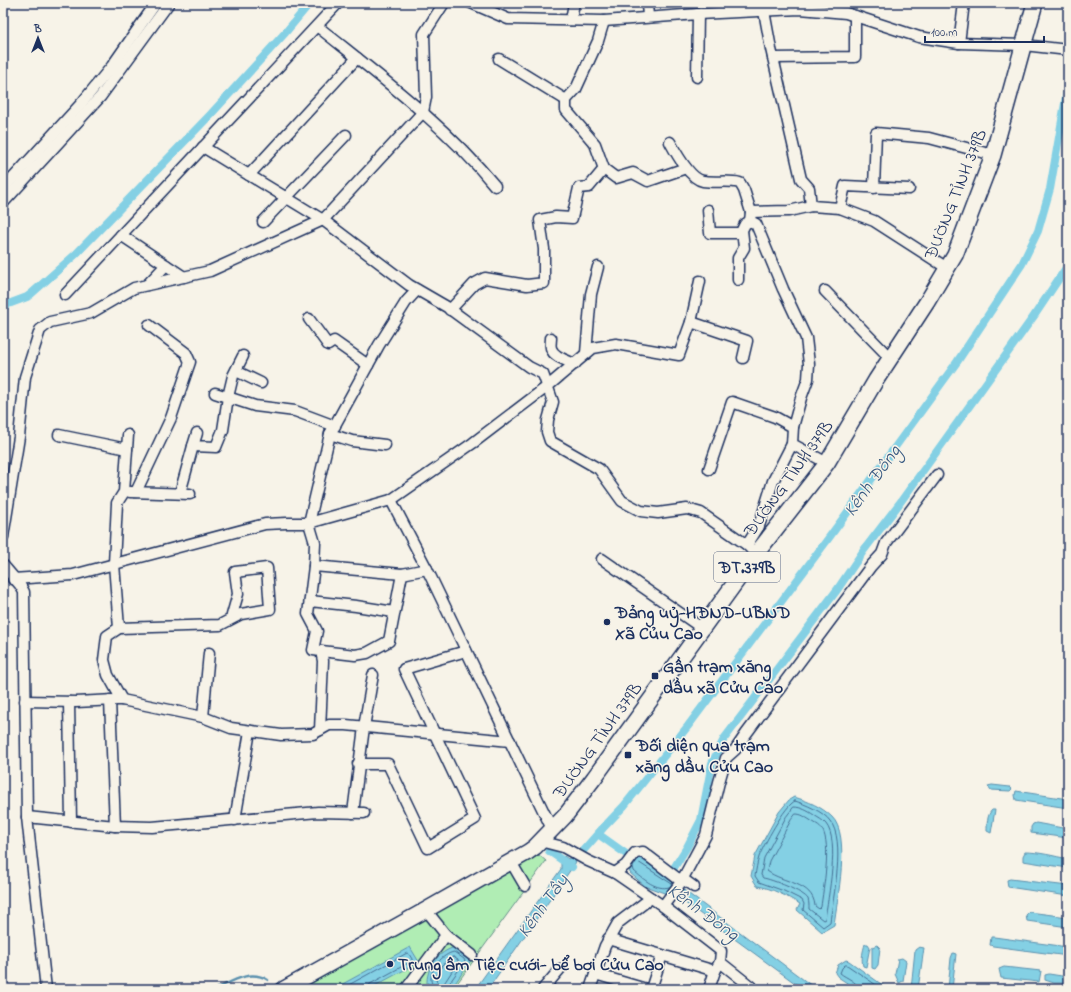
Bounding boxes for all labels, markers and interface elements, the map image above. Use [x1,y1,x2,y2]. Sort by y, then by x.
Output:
north arrow [18,18,58,58]
scale bar [925,18,1044,44]
text: B [33,21,42,37]
text: 100 m [931,24,958,42]
street label: ĐƯỜNG TỈNH 379B [919,126,995,265]
street label: ĐƯỜNG TỈNH 379B [738,416,841,544]
water label: Kênh Đông [838,440,909,523]
road number: ĐT.379B [714,552,780,582]
place label: Đảng uỷ-HĐND-UBND Xã Củu Cao [614,601,790,648]
marker: Đảng uỷ-HĐND-UBND Xã Củu Cao [602,617,612,627]
place label: Gần trạm xăng dầu xã Cửu Cao [663,655,783,702]
marker: Gần trạm xăng dầu xã Cửu Cao [650,671,660,681]
street label: ĐƯỜNG TỈNH 379B [547,678,650,806]
place label: Đối diện qua trạm xăng dầu Cửu Cao [635,734,773,782]
marker: Đối diện qua trạm xăng dầu Cửu Cao [623,750,633,760]
water label: Kênh Tây [512,869,577,944]
water label: Kênh Đông [661,878,744,949]
place label: Trung âm Tiệc cưới- bể bơi Cửu Cao [398,953,664,980]
marker: Trung âm Tiệc cưới- bể bơi Cửu Cao [385,959,395,969]

